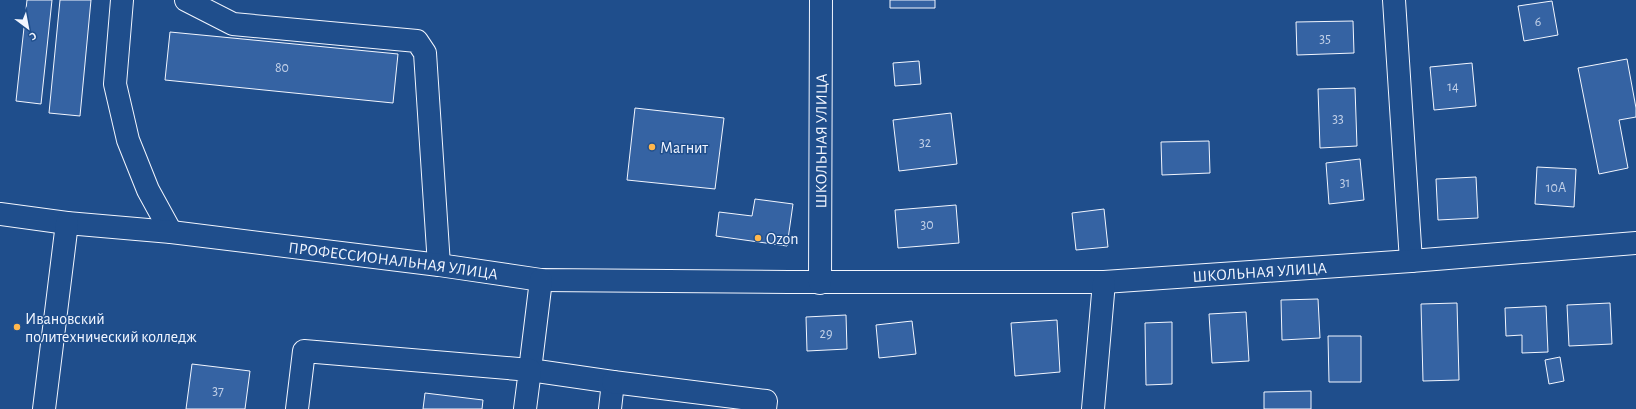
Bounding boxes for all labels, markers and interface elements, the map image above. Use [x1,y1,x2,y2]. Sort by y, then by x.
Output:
north arrow [8,8,48,48]
house number: 6 [1535,15,1541,29]
text: С [28,30,39,42]
house number: 35 [1319,32,1331,46]
house number: 80 [275,61,289,75]
street label: ШКОЛЬНАЯ УЛИЦА [813,73,830,208]
house number: 14 [1447,80,1459,94]
house number: 33 [1332,112,1344,126]
house number: 32 [919,136,931,150]
place label: Магнит [660,140,708,156]
marker: Магнит [647,142,657,152]
house number: 31 [1340,176,1350,190]
house number: 10А [1546,181,1566,195]
house number: 30 [920,218,934,232]
place label: Ozon [766,231,798,247]
marker: Ozon [753,233,763,243]
street label: ПРОФЕССИОНАЛЬНАЯ УЛИЦА [287,240,500,283]
street label: ШКОЛЬНАЯ УЛИЦА [1192,260,1328,285]
place label: Ивановский политехнический колледж [25,311,197,345]
marker: Ивановский политехнический колледж [12,322,22,332]
house number: 29 [820,327,832,341]
house number: 37 [212,384,224,398]

